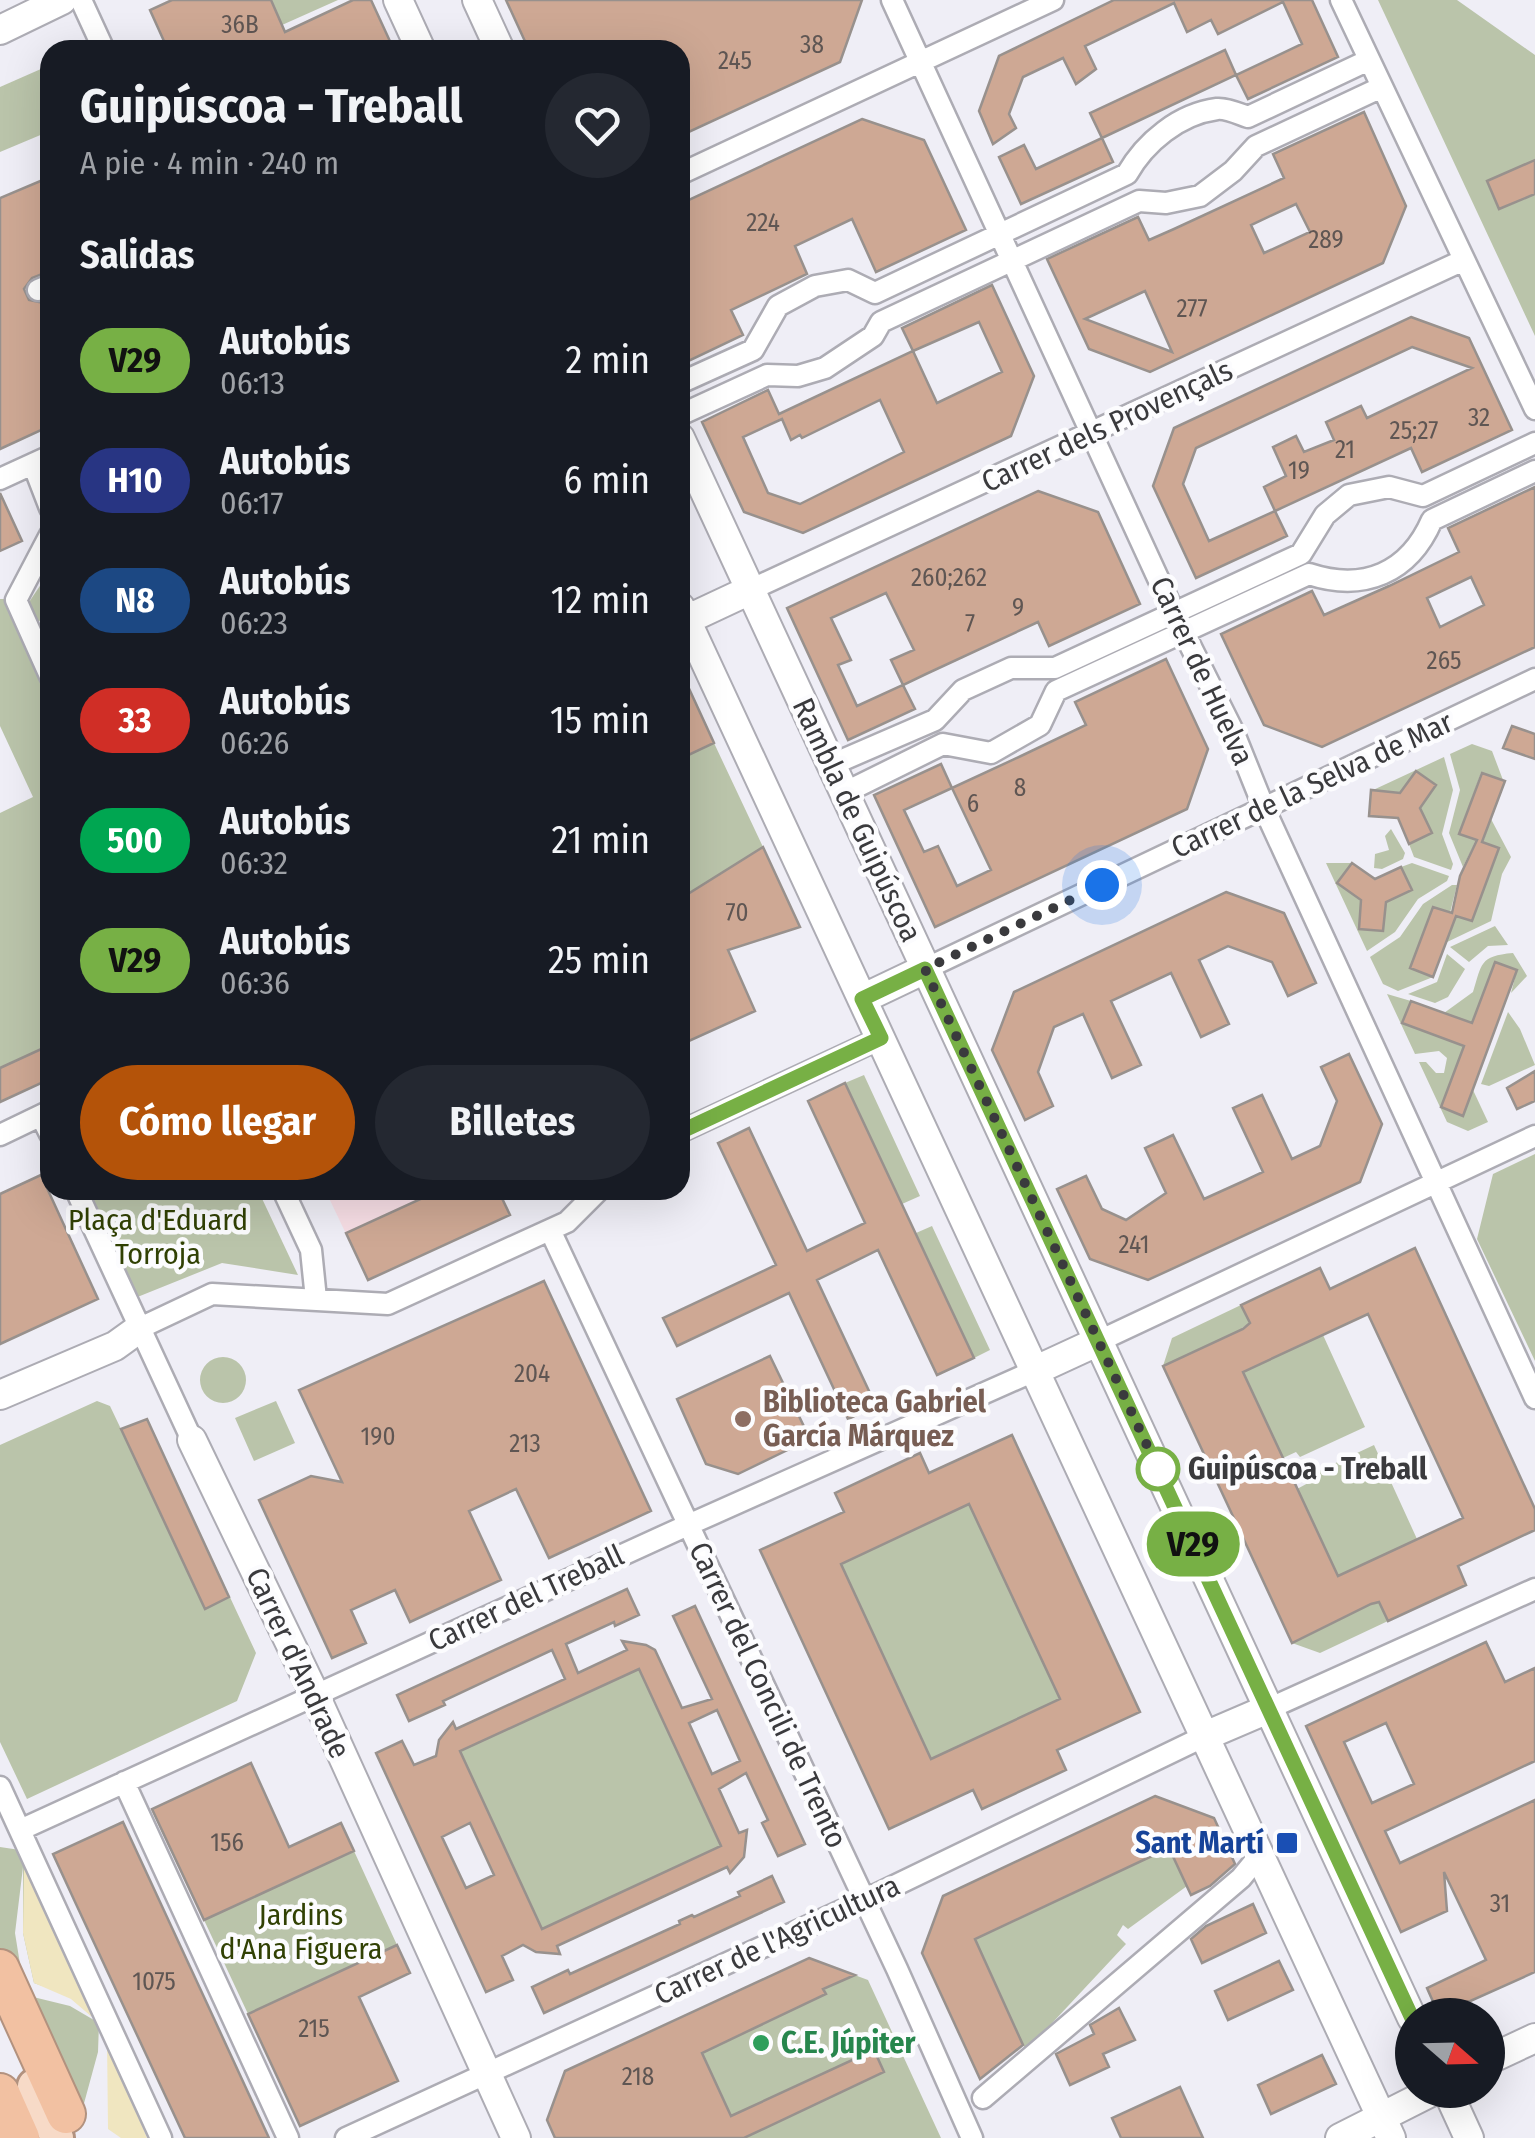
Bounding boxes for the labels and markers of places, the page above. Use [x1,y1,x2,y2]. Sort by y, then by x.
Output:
place label: Biblioteca Gabriel García Márquez [763,1384,987,1454]
marker: Biblioteca Gabriel García Márquez [732,1408,754,1430]
marker: Guipúscoa - Treball [1137,1448,1179,1490]
place label: Guipúscoa - Treball [1188,1451,1428,1487]
place label: Sant Martí [1135,1825,1264,1861]
marker: Sant Martí [1274,1830,1300,1856]
place label: C.E. Júpiter [781,2025,916,2061]
marker: C.E. Júpiter [750,2032,772,2054]

